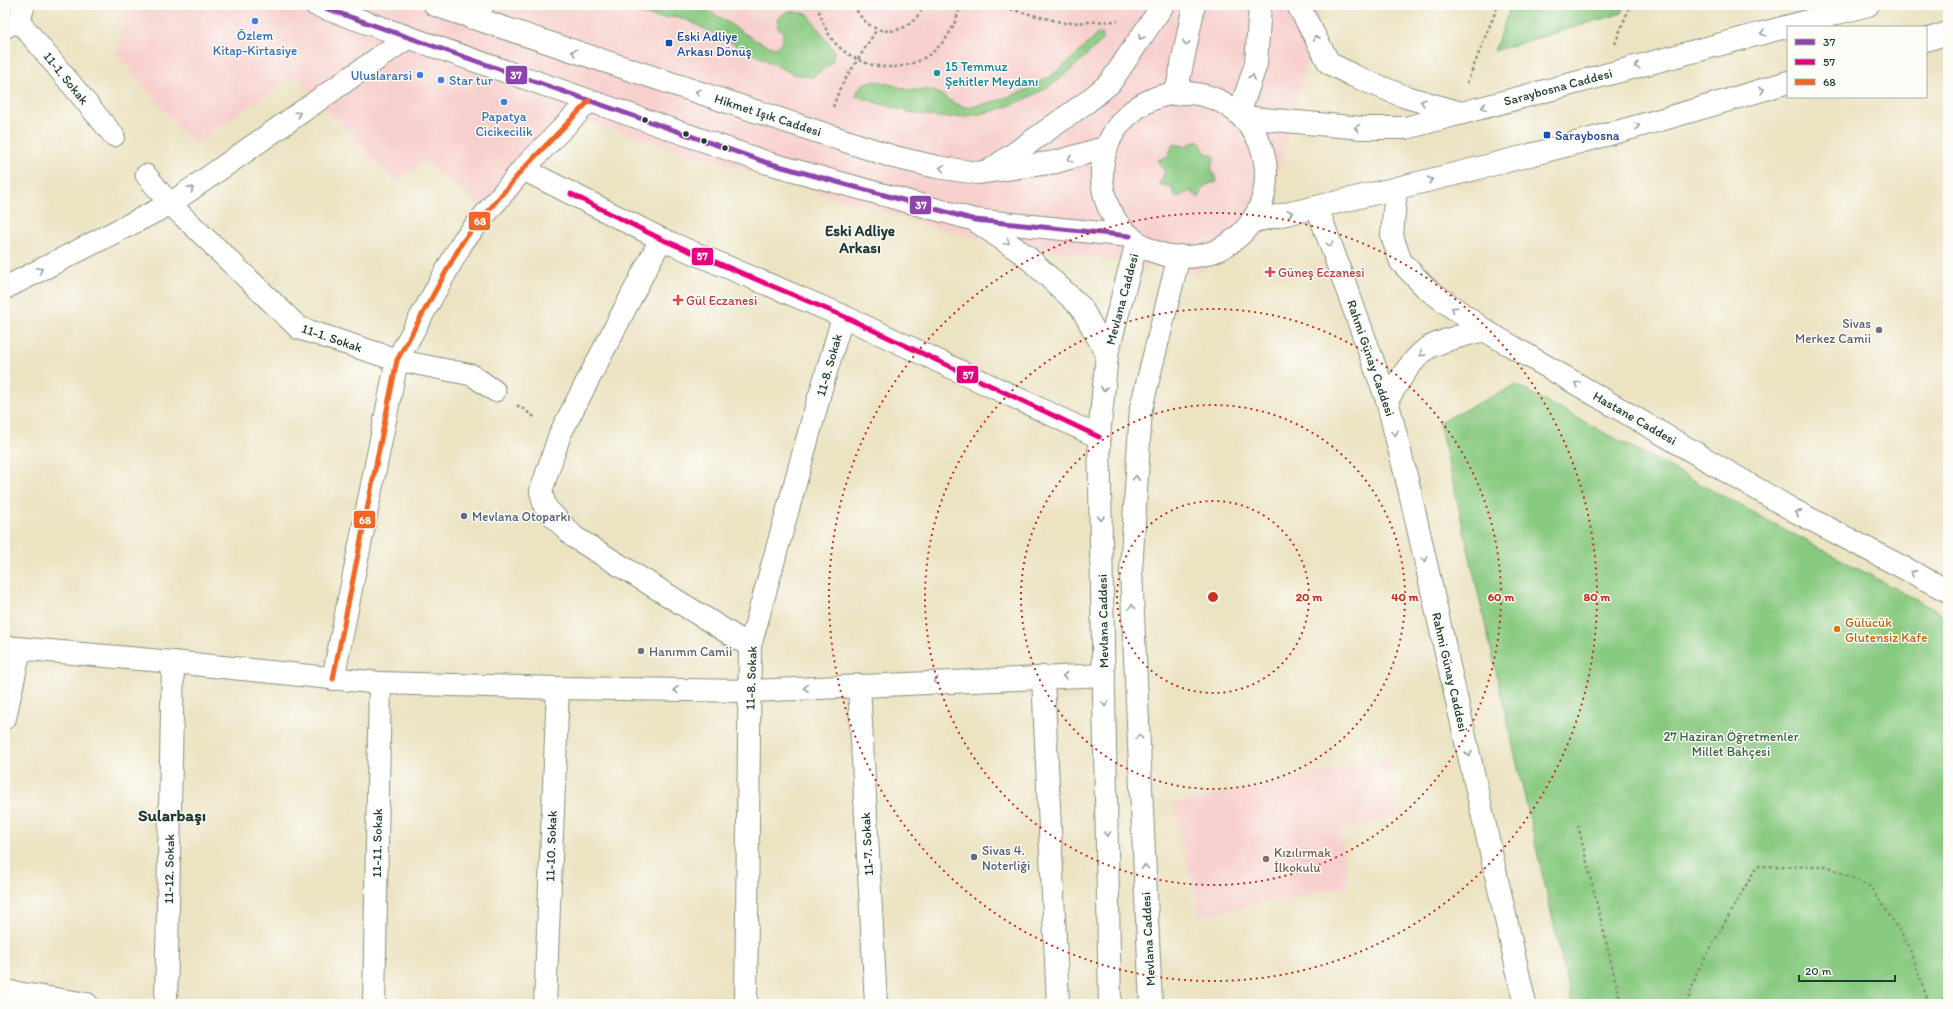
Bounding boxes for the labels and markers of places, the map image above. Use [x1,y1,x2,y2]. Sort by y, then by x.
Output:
marker: Özlem Kitap-Kirtasiye [250,16,260,26]
place label: Özlem Kitap-Kirtasiye [213,28,297,58]
place label: Eski Adliye Arkası Dönüş [677,29,752,59]
marker: Eski Adliye Arkası Dönüş [664,38,674,48]
place label: 15 Temmuz Şehitler Meydanı [945,59,1038,89]
place label: Uluslararsi [351,68,412,83]
marker: 15 Temmuz Şehitler Meydanı [932,68,942,78]
marker: Uluslararsi [415,70,425,80]
place label: Star tur [449,73,494,88]
marker: Star tur [436,75,446,85]
marker: Papatya Cicikecilik [499,97,509,107]
place label: Papatya Cicikecilik [475,109,533,139]
unlabelled marker [640,115,650,125]
place label: Saraybosna [1555,128,1620,143]
unlabelled marker [681,129,691,139]
marker: Saraybosna [1542,130,1552,140]
unlabelled marker [699,136,709,146]
unlabelled marker [720,143,730,153]
place label: Güneş Eczanesi [1278,265,1365,280]
marker: Güneş Eczanesi [1265,267,1275,277]
place label: Gül Eczanesi [686,293,757,308]
marker: Gül Eczanesi [673,295,683,305]
place label: Sivas Merkez Camii [1795,316,1871,346]
marker: Sivas Merkez Camii [1874,325,1884,335]
place label: Mevlana Otoparkı [472,509,571,524]
marker: Mevlana Otoparkı [459,511,469,521]
centre of rings [1206,590,1220,604]
place label: Gülücük Glutensiz Kafe [1845,615,1927,645]
marker: Gülücük Glutensiz Kafe [1832,624,1842,634]
place label: Hanımın Camii [649,644,732,659]
marker: Hanımın Camii [636,646,646,656]
place label: Sivas 4. Noterliği [982,843,1030,873]
place label: Kızılırmak İlkokulu [1274,845,1331,875]
marker: Sivas 4. Noterliği [969,852,979,862]
marker: Kızılırmak İlkokulu [1261,854,1271,864]

